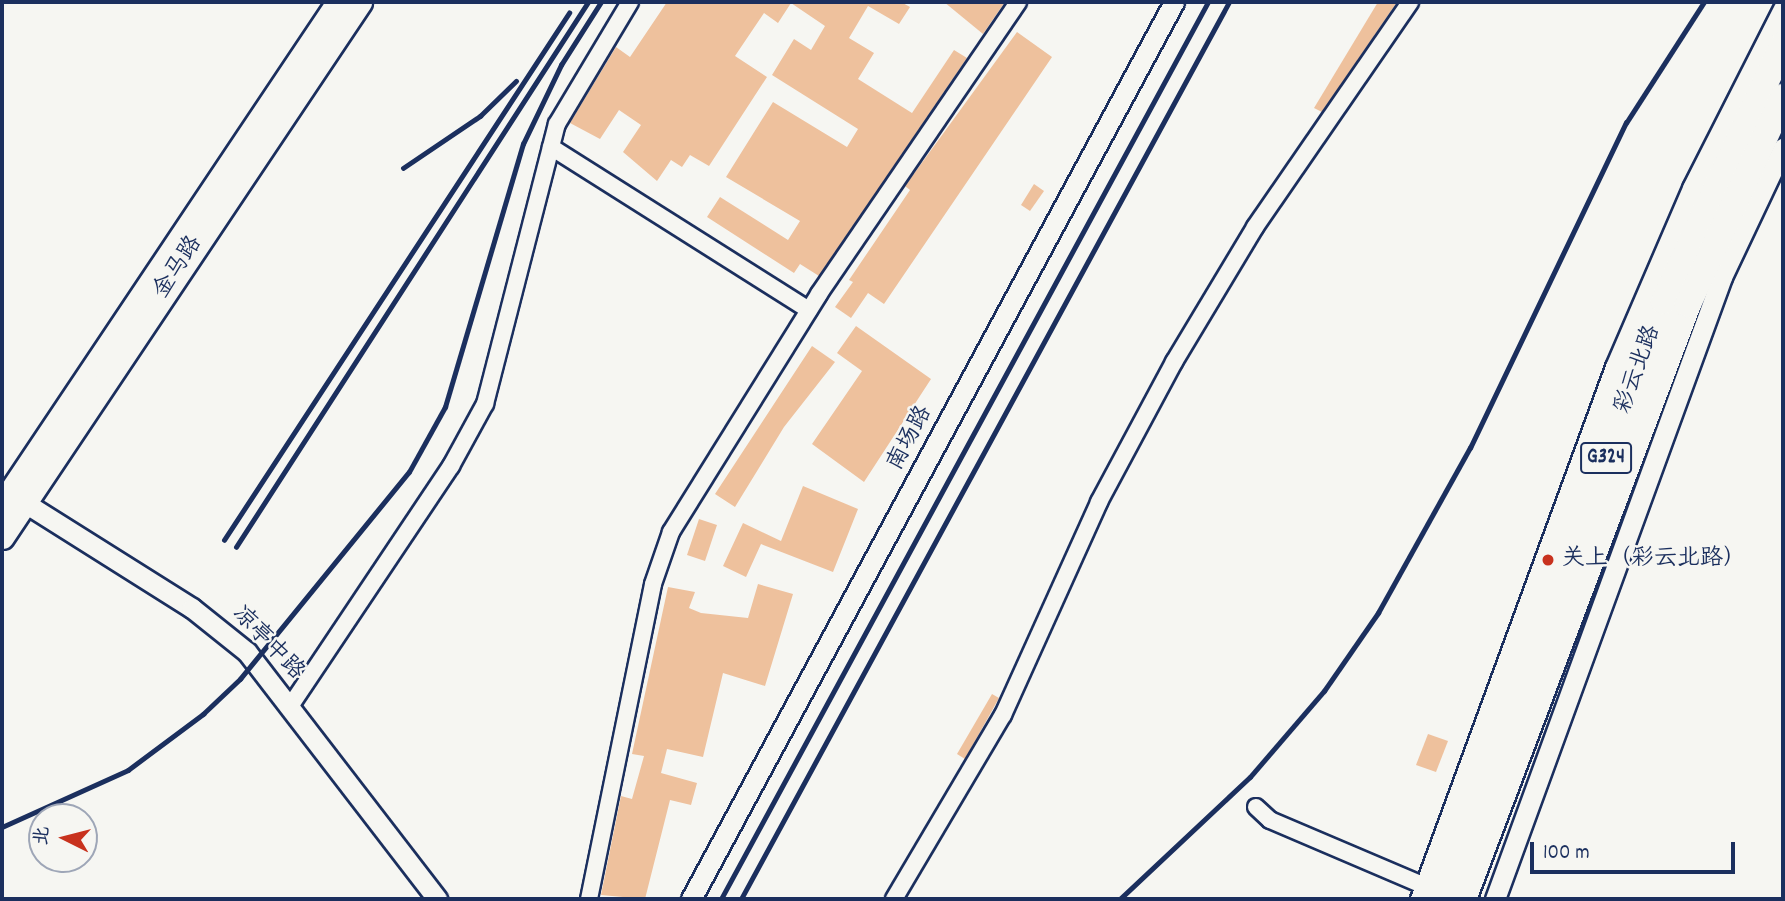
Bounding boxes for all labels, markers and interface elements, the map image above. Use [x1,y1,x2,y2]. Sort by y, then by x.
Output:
street label: 金马路 [149,232,209,304]
street label: 彩云北路 [1610,322,1668,418]
street label: 南场路 [883,402,939,476]
road number: G324 [1580,440,1632,476]
place label: 关上（彩云北路） [1562,546,1746,574]
marker: 关上（彩云北路） [1540,552,1556,568]
street label: 凉亭中路 [225,601,309,687]
north arrow [28,803,98,873]
text: 北 [29,825,58,847]
scale bar [1533,828,1738,872]
text: 100 m [1543,839,1590,869]

